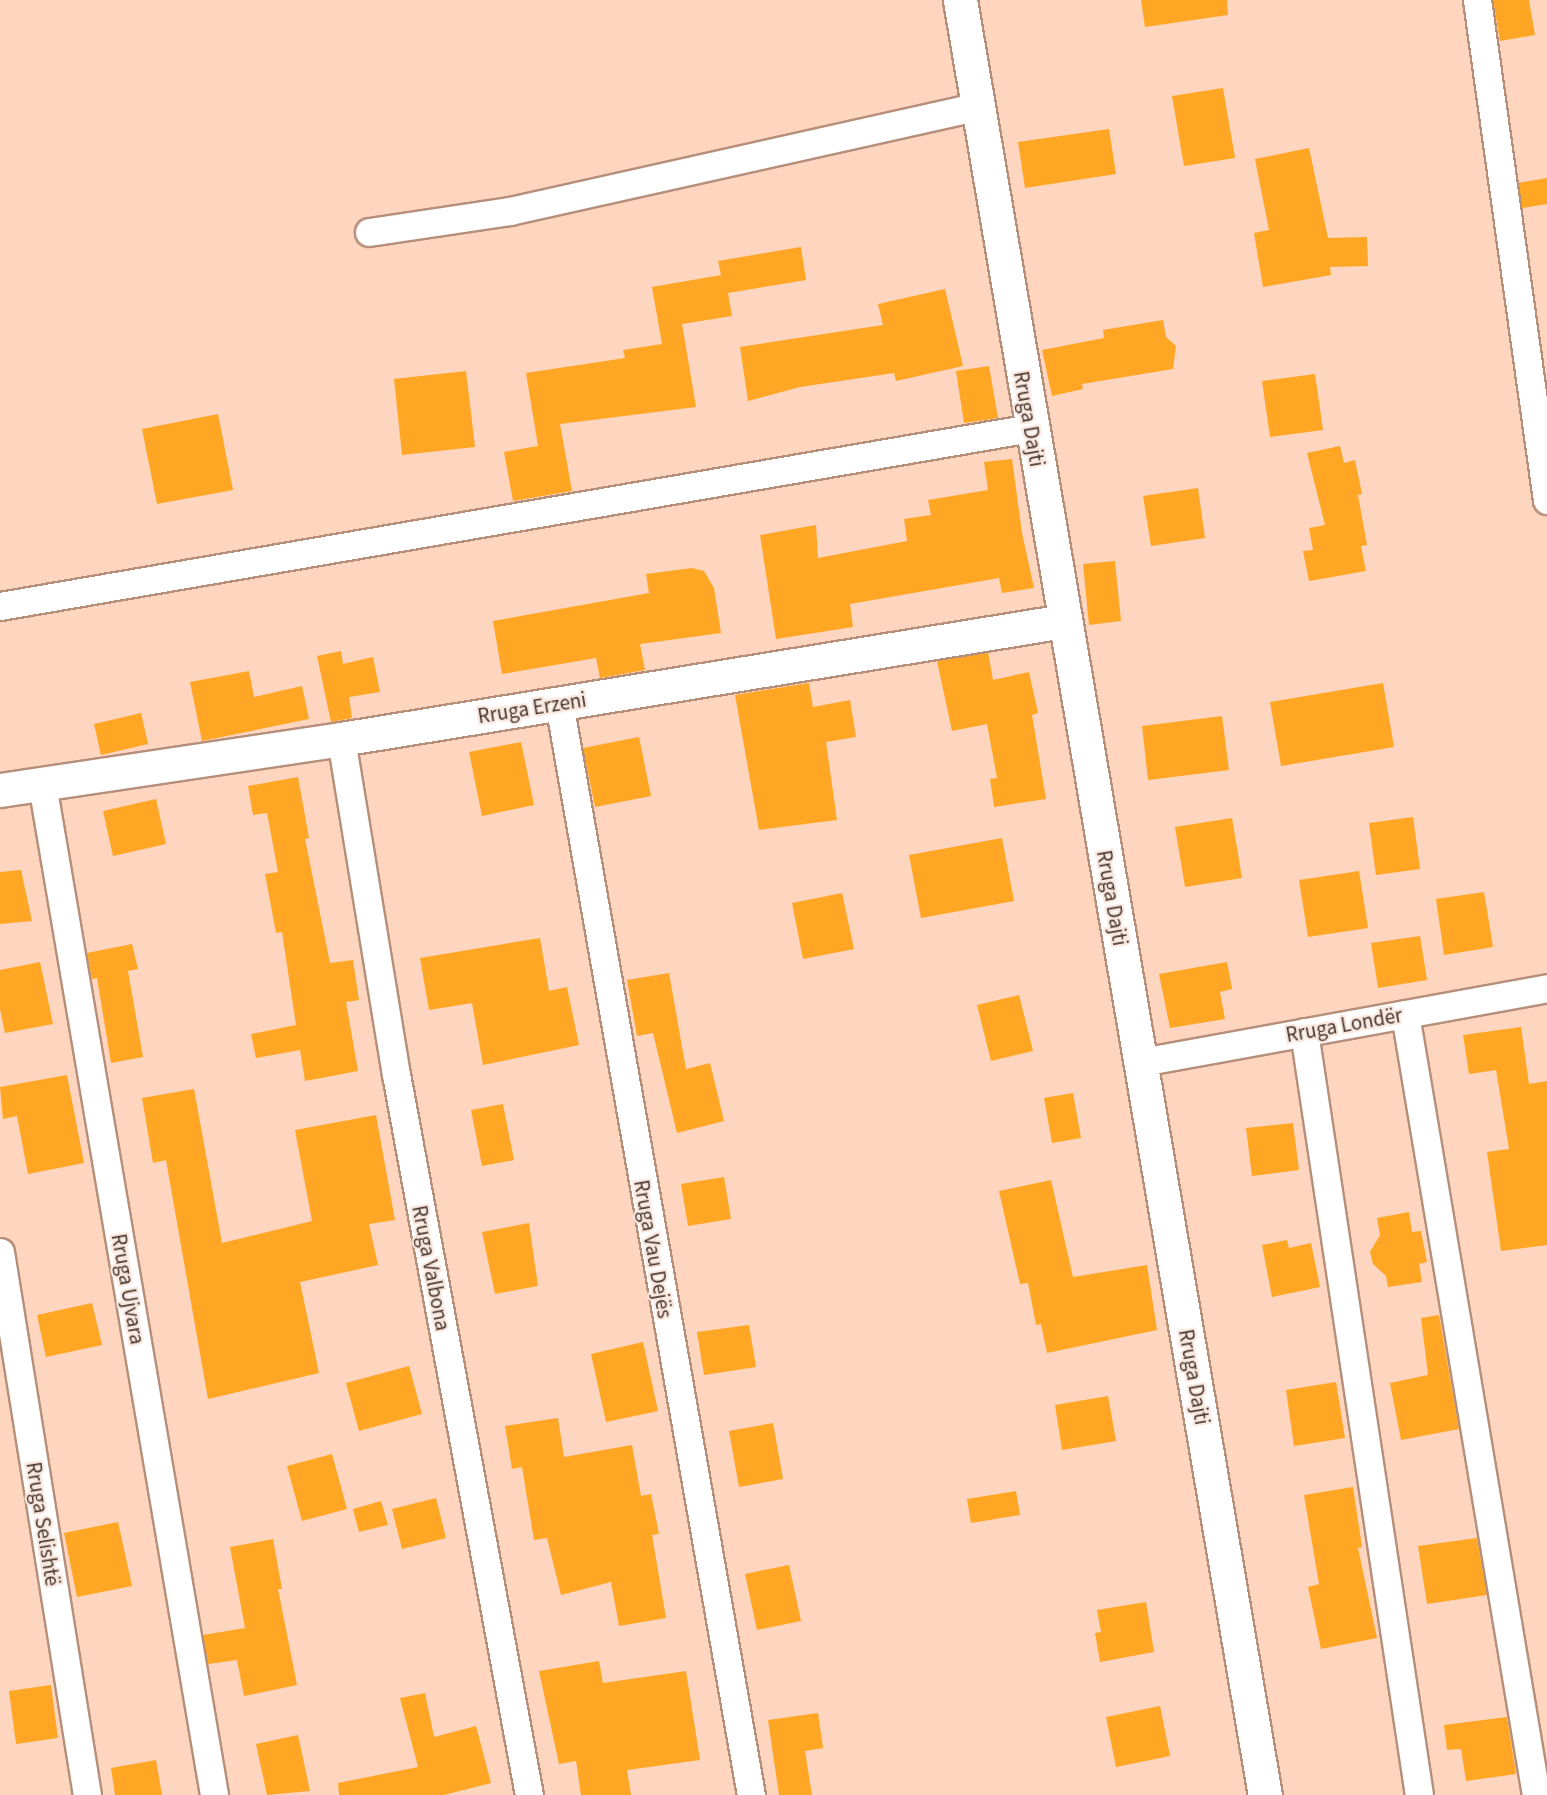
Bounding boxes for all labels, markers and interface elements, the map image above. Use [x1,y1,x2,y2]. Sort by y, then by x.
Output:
street label: Rruga Dajti [1008,369,1050,469]
street label: Rruga Erzeni [476,687,588,729]
street label: Rruga Dajti [1091,848,1133,948]
street label: Rruga Londër [1284,1002,1404,1048]
street label: Rruga Vau Dejës [628,1178,678,1320]
street label: Rruga Valbona [407,1203,455,1333]
street label: Rruga Ujvara [106,1232,150,1346]
street label: Rruga Dajti [1173,1327,1215,1427]
street label: Rruga Selishtë [21,1460,65,1588]

